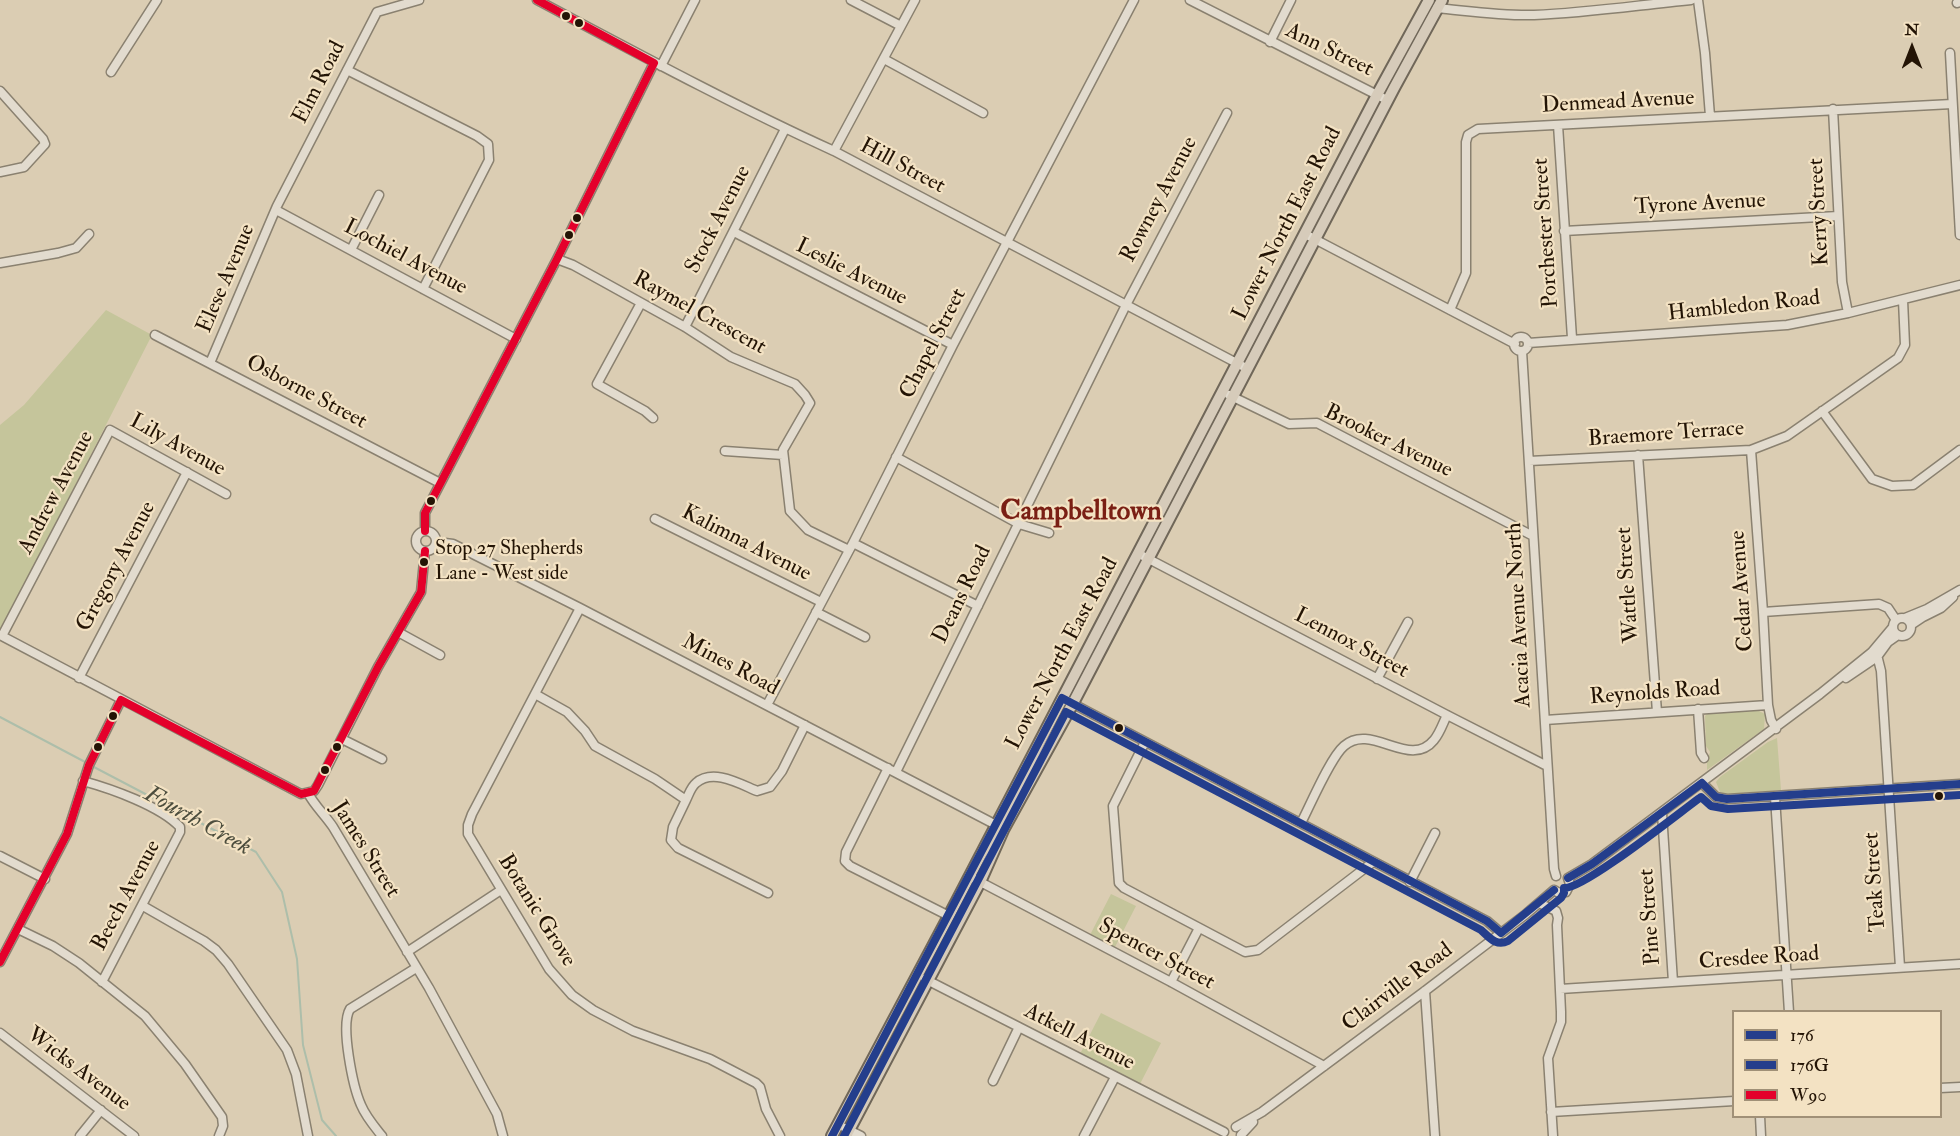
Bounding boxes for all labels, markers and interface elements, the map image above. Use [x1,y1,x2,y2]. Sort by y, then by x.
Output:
unlabelled marker [560,10,572,22]
unlabelled marker [573,17,585,29]
street label: Ann Street [1281,18,1377,84]
north arrow [1882,18,1942,78]
text: N [1905,20,1919,40]
street label: Elm Road [288,37,352,129]
street label: Denmead Avenue [1541,86,1695,120]
street label: Lower North East Road [1228,123,1348,325]
street label: Rowney Avenue [1116,133,1204,267]
street label: Hill Street [855,134,949,200]
street label: Porchester Street [1529,157,1565,309]
street label: Kerry Street [1804,157,1836,267]
street label: Stock Avenue [681,162,757,278]
street label: Tyrone Avenue [1634,188,1766,222]
unlabelled marker [571,212,583,224]
street label: Lochiel Avenue [339,214,471,302]
street label: Elese Avenue [192,221,262,337]
unlabelled marker [563,229,575,241]
street label: Leslie Avenue [791,234,911,312]
street label: Raymel Crescent [628,267,770,361]
street label: Chapel Street [895,284,973,404]
street label: Hambledon Road [1667,286,1821,328]
street label: Osborne Street [241,350,371,436]
street label: Brooker Avenue [1320,400,1456,484]
street label: Lily Avenue [125,409,229,483]
street label: Braemore Terrace [1587,416,1745,454]
street label: Andrew Avenue [14,427,100,559]
unlabelled marker [425,495,437,507]
district label: Campbelltown [1000,496,1162,530]
street label: Gregory Avenue [72,497,162,637]
street label: Kalimna Avenue [677,500,815,588]
street label: Acacia Avenue North [1502,522,1538,708]
street label: Wattle Street [1612,526,1646,644]
street label: Cedar Avenue [1726,529,1760,653]
place label: Stop 27 Shepherds Lane - West side [435,538,583,585]
street label: Deans Road [928,542,998,648]
street label: Lower North East Road [1001,554,1125,754]
marker: Stop 27 Shepherds Lane - West side [418,556,430,568]
street label: Lennox Street [1289,603,1413,685]
street label: Mines Road [677,630,783,702]
street label: Reynolds Road [1589,676,1721,712]
unlabelled marker [107,710,119,722]
unlabelled marker [1113,722,1125,734]
unlabelled marker [92,741,104,753]
unlabelled marker [331,741,343,753]
unlabelled marker [319,764,331,776]
water label: Fourth Creek [138,781,256,863]
unlabelled marker [1933,790,1945,802]
street label: James Street [325,797,405,903]
street label: Teak Street [1859,831,1893,933]
street label: Beech Avenue [87,836,167,956]
street label: Botanic Grove [491,850,581,972]
street label: Pine Street [1634,868,1668,966]
street label: Spencer Street [1093,913,1219,997]
street label: Clairville Road [1338,938,1458,1038]
street label: Cresdee Road [1698,942,1820,976]
street label: Atkell Avenue [1020,999,1138,1077]
legend [1732,1010,1942,1118]
street label: Wicks Avenue [21,1022,135,1118]
text: 176 [1790,1024,1814,1047]
text: 176G [1790,1054,1829,1077]
text: W90 [1790,1084,1827,1107]

